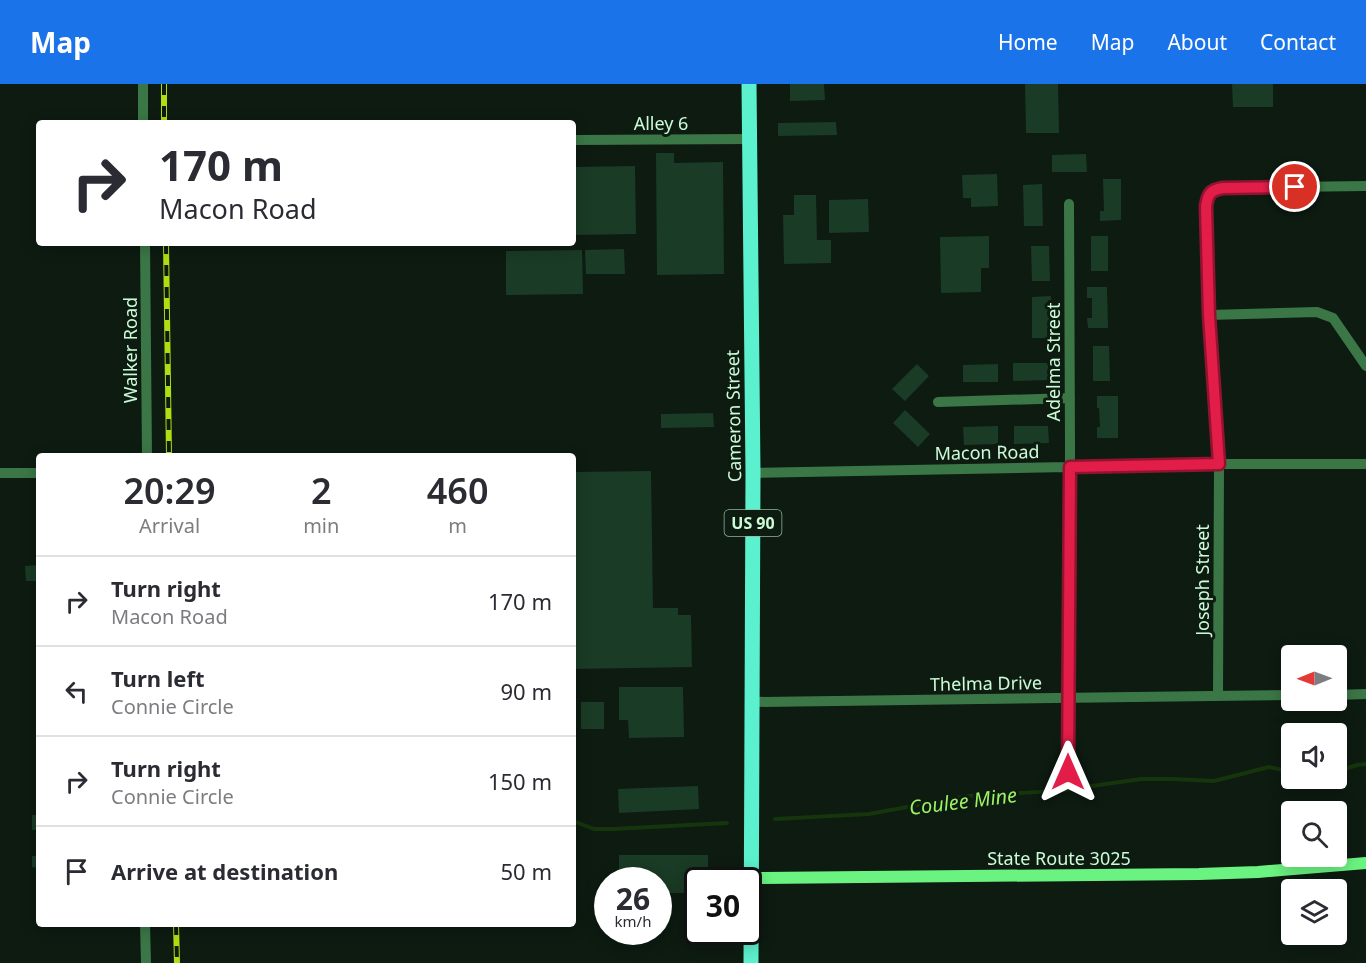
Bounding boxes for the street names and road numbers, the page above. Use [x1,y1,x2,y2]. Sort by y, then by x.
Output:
street label: Alley 6 [634,111,688,135]
street label: Walker Road [118,297,142,403]
street label: Adelma Street [1041,302,1065,422]
street label: Cameron Street [720,349,746,482]
street label: Macon Road [934,439,1040,465]
road number: US 90 [724,510,782,536]
street label: Joseph Street [1190,524,1214,638]
street label: Thelma Drive [930,670,1042,696]
street label: State Route 3025 [987,846,1131,870]

